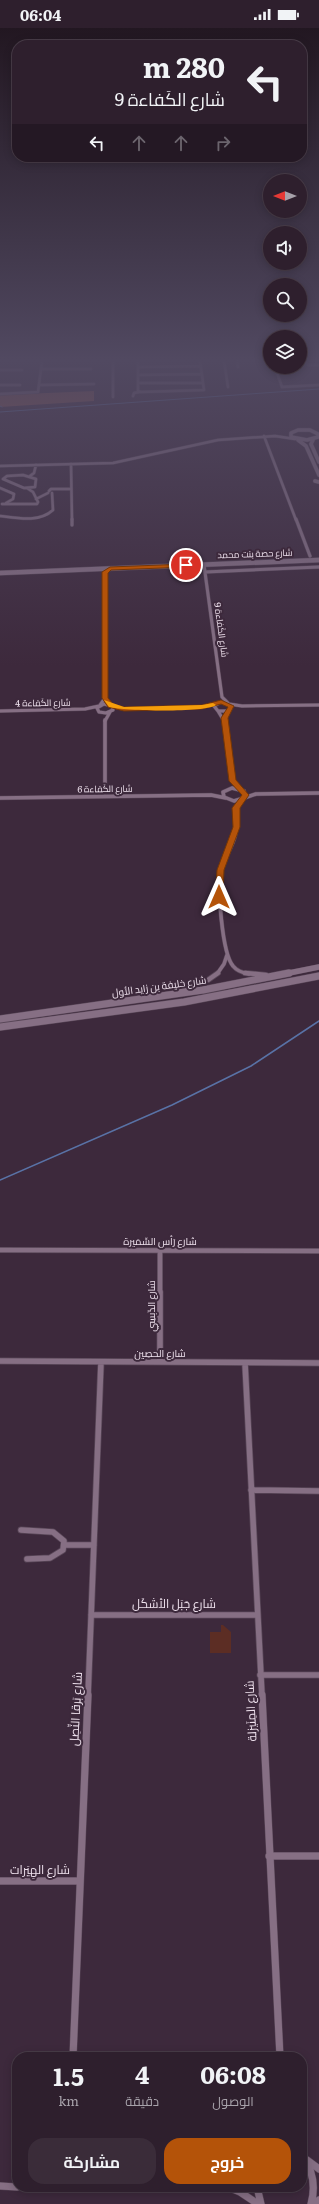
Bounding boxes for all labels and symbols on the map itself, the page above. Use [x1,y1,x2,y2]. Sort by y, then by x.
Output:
north arrow [263,174,307,218]
street label: شارع حصة بنت محمد [217,545,293,561]
pin [169,548,203,582]
street label: شارع الكَفاءة 9 [211,602,233,658]
street label: شارع الكَفاءة 4 [15,695,71,709]
street label: شارع الكَفاءة 6 [77,781,133,795]
position arrow [198,876,240,918]
street label: شارع خليفة بن زايد الأول [111,971,207,1000]
street label: شارع رَأس السِّمَيرة [123,1233,197,1248]
street label: شارع الدِّبسِي [143,1280,159,1332]
street label: شارع الحصِين [134,1345,186,1360]
street label: شارع جَبَل الأشكَل [132,1594,216,1612]
street label: شارع بَرقا النِّصِل [64,1671,86,1747]
street label: شارع المِنَيزلة [239,1680,261,1742]
street label: شارع الهِيَرات [10,1860,70,1879]

